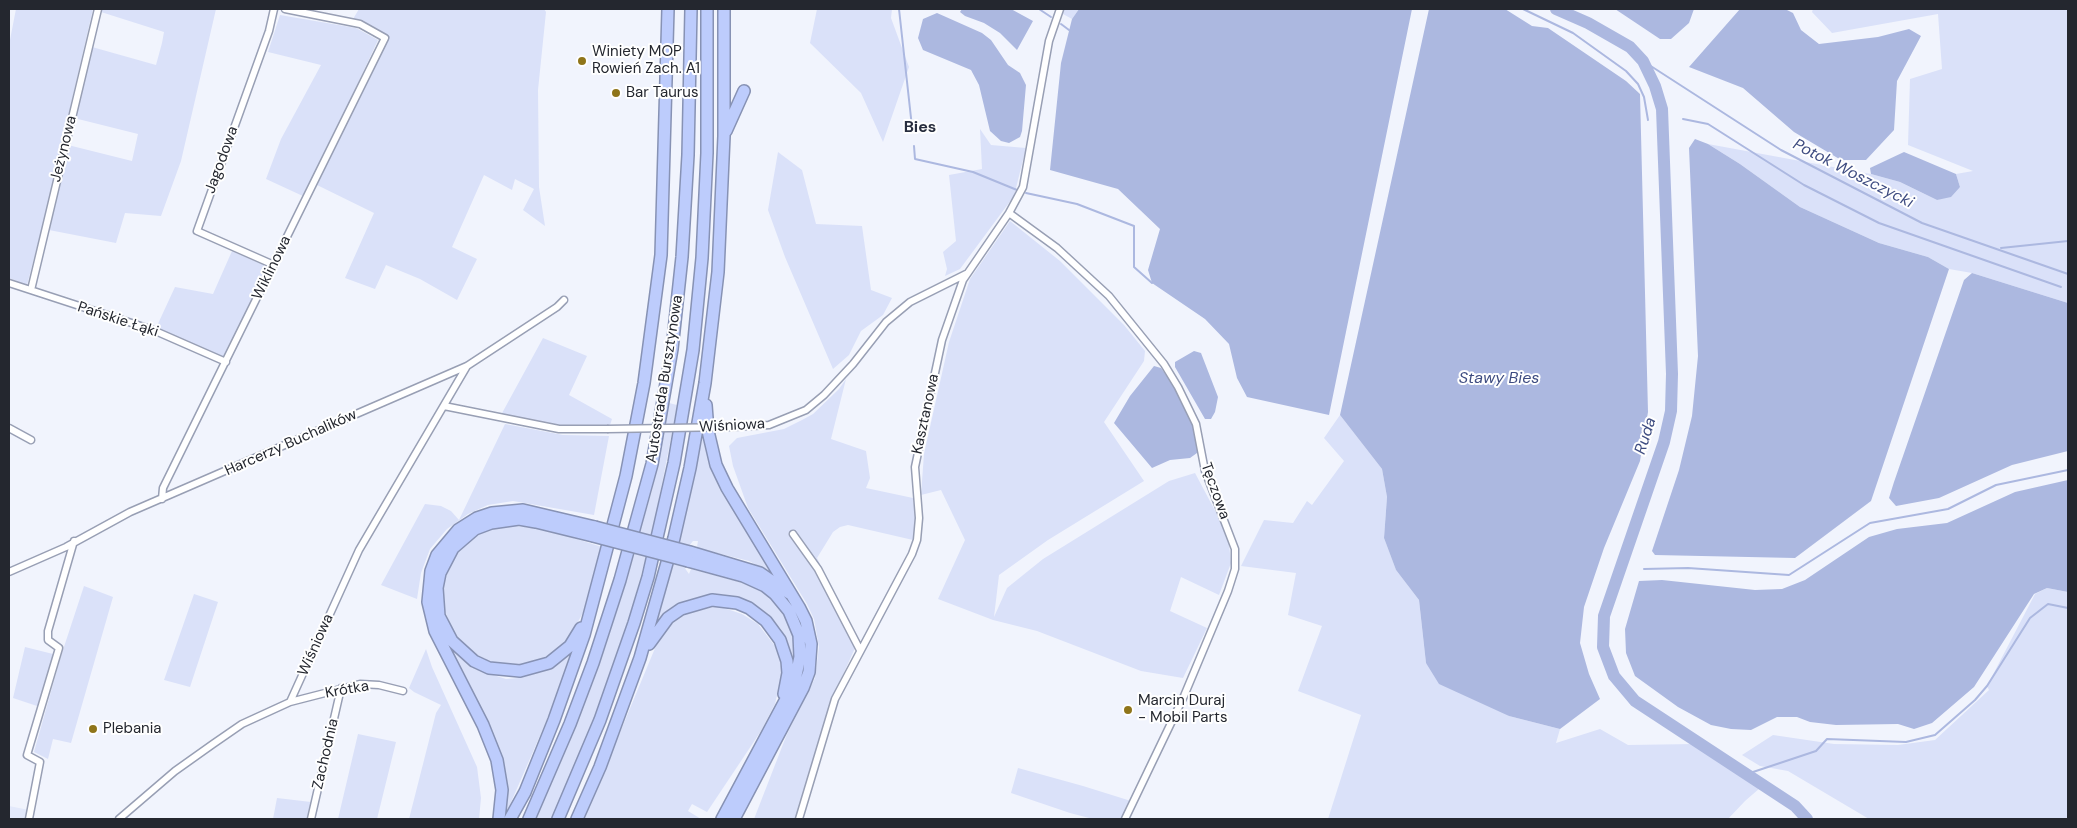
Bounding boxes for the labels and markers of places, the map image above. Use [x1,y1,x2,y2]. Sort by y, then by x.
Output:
place label: Winiety MOP Rowień Zach. A1 [592,43,700,78]
marker: Winiety MOP Rowień Zach. A1 [576,55,588,67]
place label: Bar Taurus [626,84,698,102]
marker: Bar Taurus [610,87,622,99]
place label: Marcin Duraj - Mobil Parts [1138,692,1227,727]
marker: Marcin Duraj - Mobil Parts [1122,704,1134,716]
place label: Plebania [103,720,161,738]
marker: Plebania [87,723,99,735]

